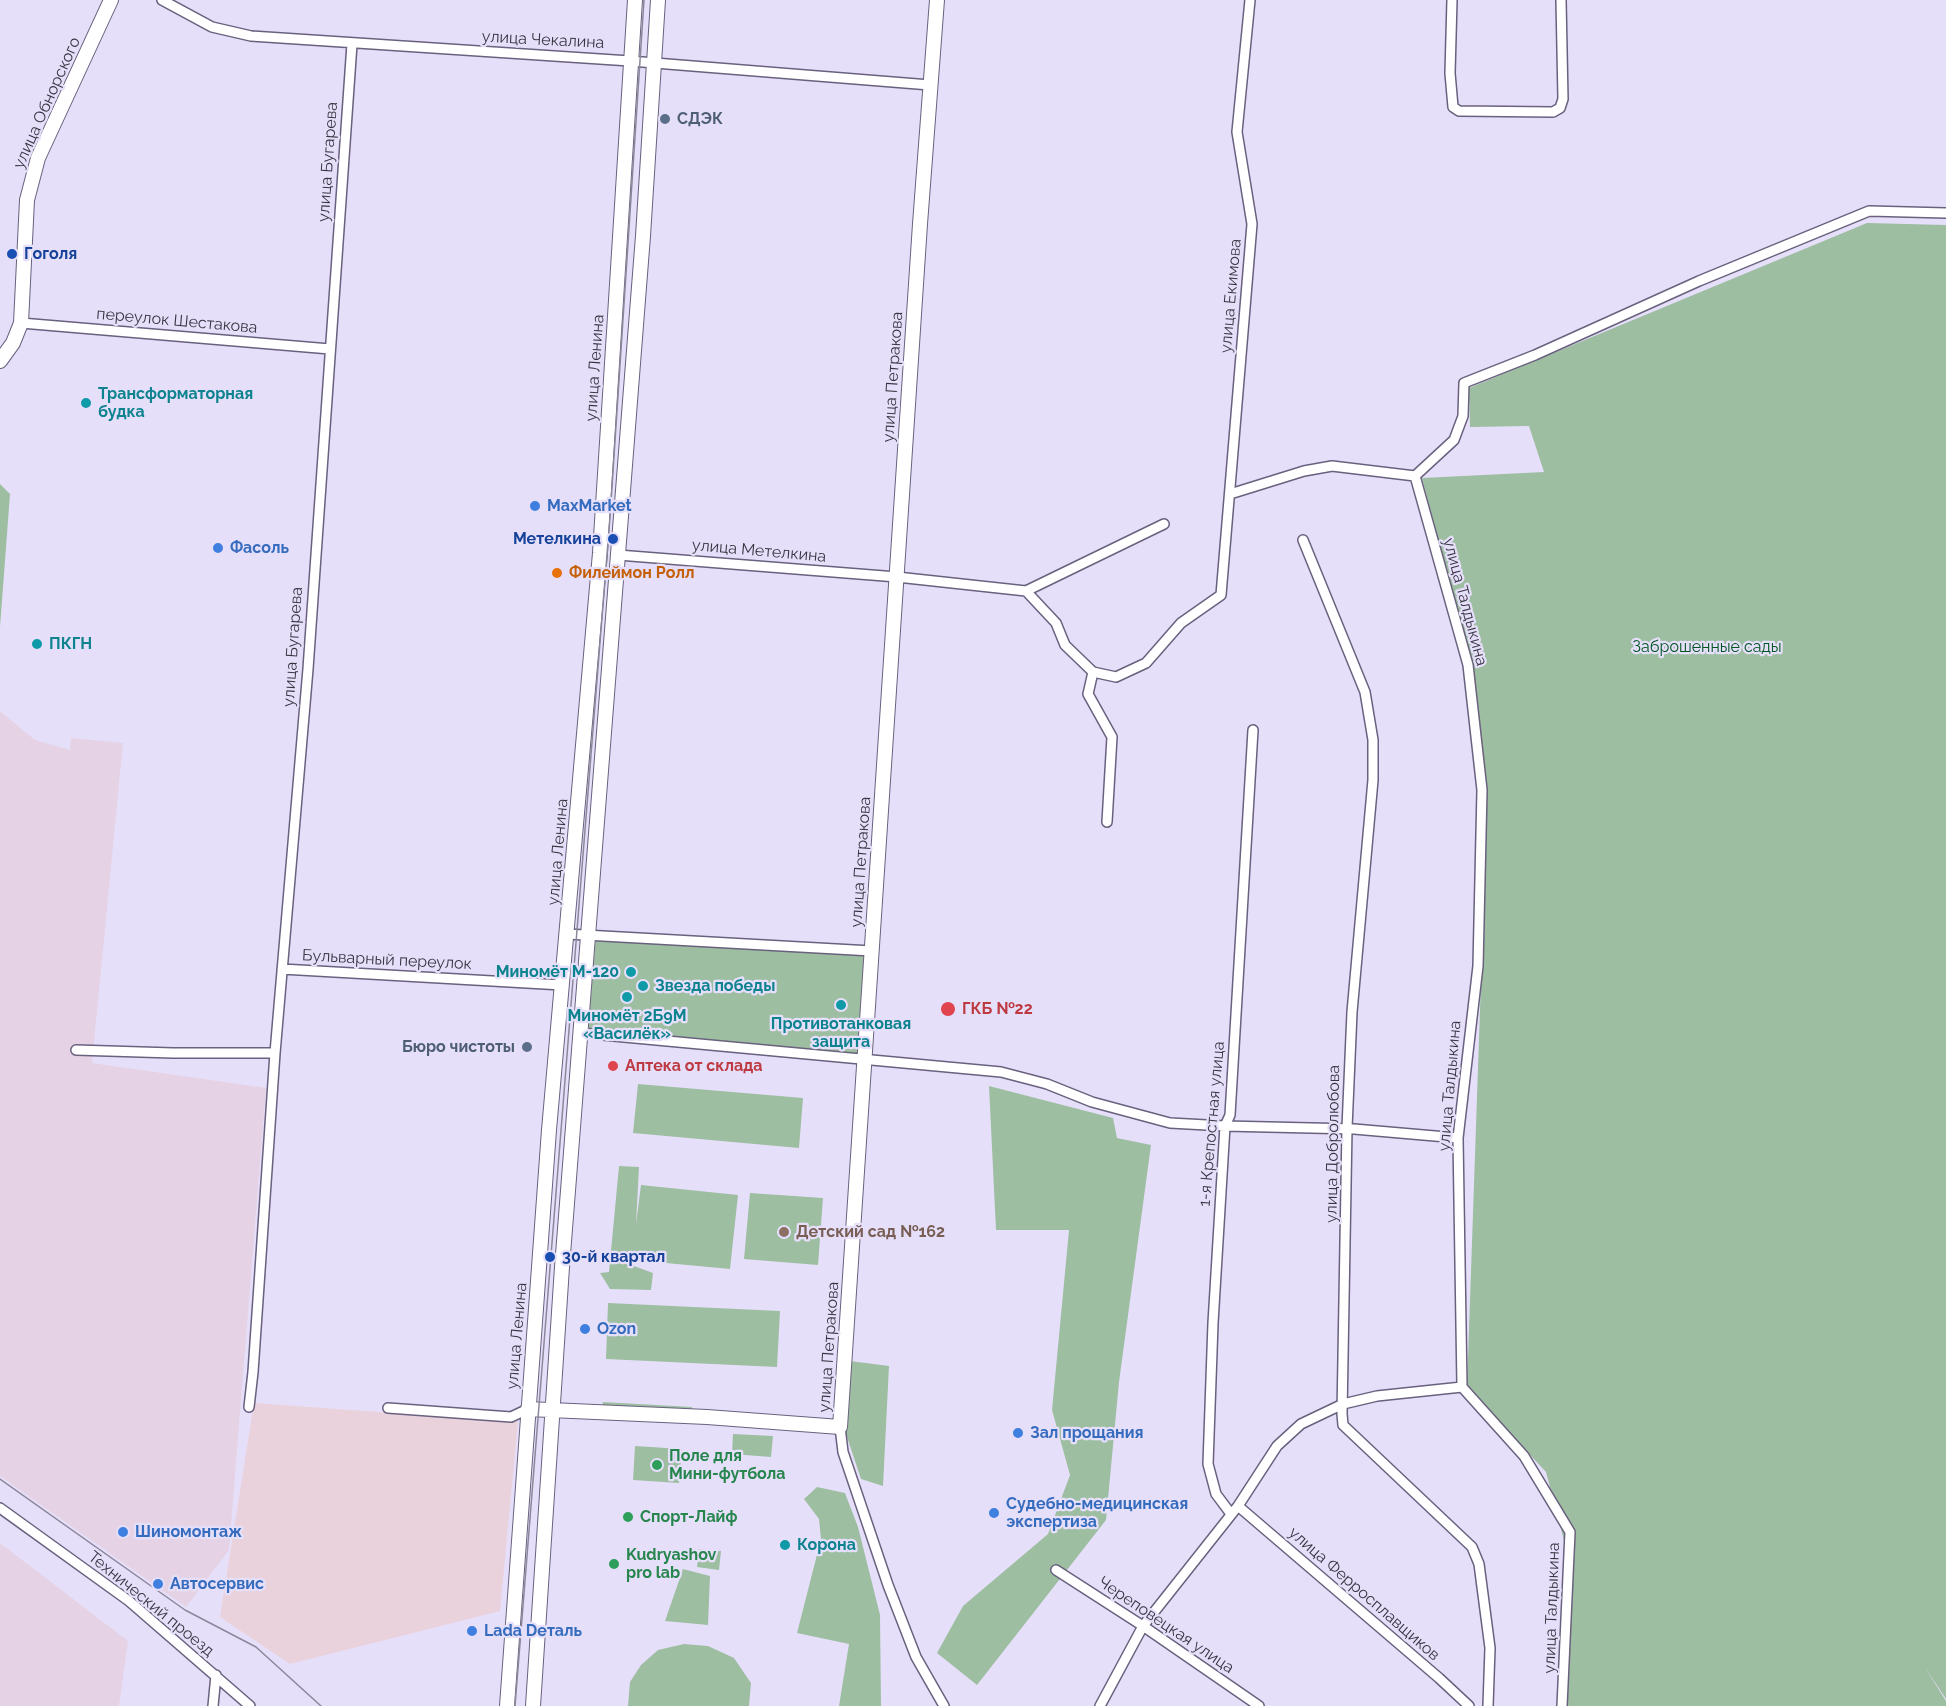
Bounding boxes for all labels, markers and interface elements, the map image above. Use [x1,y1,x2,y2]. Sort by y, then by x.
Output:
street label: улица Чекалина [481,27,605,53]
street label: улица Обнорского [9,34,85,172]
street label: улица Бугарева [314,101,342,223]
place label: СДЭК [677,109,723,129]
marker: СДЭК [658,112,672,126]
street label: улица Екимова [1216,238,1246,354]
place label: Гоголя [24,244,77,264]
marker: Гоголя [5,247,19,261]
street label: переулок Шестакова [96,304,258,338]
street label: улица Петракова [879,311,907,443]
street label: улица Ленина [582,314,608,422]
place label: Трансформаторная будка [98,384,253,422]
marker: Трансформаторная будка [79,396,93,410]
place label: MaxMarket [547,496,632,516]
marker: MaxMarket [528,499,542,513]
place label: Метелкина [513,529,601,549]
marker: Метелкина [606,532,620,546]
street label: улица Метелкина [691,536,827,566]
street label: улица Талдыкина [1439,536,1491,668]
place label: Фасоль [230,538,289,558]
marker: Фасоль [211,541,225,555]
place label: Филеймон Ролл [569,563,694,583]
marker: Филеймон Ролл [550,566,564,580]
street label: улица Бугарева [279,586,307,708]
place label: ПКГН [49,634,92,654]
marker: ПКГН [30,637,44,651]
park label: Заброшенные сады [1632,637,1782,657]
street label: улица Петракова [847,796,875,928]
street label: улица Ленина [544,798,572,906]
street label: Бульварный переулок [302,946,472,974]
place label: Миномёт М-120 [496,962,619,982]
marker: Миномёт М-120 [624,965,638,979]
place label: Звезда победы [655,976,775,996]
marker: Звезда победы [636,979,650,993]
marker: Миномёт 2Б9М «Василёк» [620,990,634,1004]
marker: Противотанковая защита [834,998,848,1012]
place label: ГКБ №22 [962,999,1033,1019]
marker: ГКБ №22 [939,1000,957,1018]
place label: Миномёт 2Б9М «Василёк» [567,1006,687,1044]
place label: Противотанковая защита [771,1014,911,1052]
street label: улица Талдыкина [1435,1020,1465,1152]
place label: Бюро чистоты [402,1037,515,1057]
marker: Бюро чистоты [520,1040,534,1054]
street label: 1-я Крепостная улица [1195,1041,1229,1207]
place label: Аптека от склада [625,1056,762,1076]
marker: Аптека от склада [606,1059,620,1073]
street label: улица Добролюбова [1322,1065,1344,1223]
place label: Детский сад №162 [796,1222,945,1242]
marker: Детский сад №162 [777,1225,791,1239]
place label: 30-й квартал [562,1247,665,1267]
marker: 30-й квартал [543,1250,557,1264]
street label: улица Петракова [815,1281,843,1413]
street label: улица Ленина [503,1282,531,1390]
place label: Ozon [597,1319,636,1339]
marker: Ozon [578,1322,592,1336]
place label: Зал прощания [1030,1423,1144,1443]
marker: Зал прощания [1011,1426,1025,1440]
place label: Поле для Мини-футбола [669,1446,785,1484]
marker: Поле для Мини-футбола [650,1458,664,1472]
place label: Судебно-медицинская экспертиза [1006,1494,1188,1532]
marker: Судебно-медицинская экспертиза [987,1506,1001,1520]
place label: Спорт-Лайф [640,1507,737,1527]
marker: Спорт-Лайф [621,1510,635,1524]
place label: Шиномонтаж [135,1522,242,1542]
street label: улица Ферросплавщиков [1285,1523,1443,1665]
marker: Шиномонтаж [116,1525,130,1539]
place label: Корона [797,1535,856,1555]
marker: Корона [778,1538,792,1552]
street label: улица Талдыкина [1540,1542,1564,1674]
place label: Kudryashov pro lab [626,1545,716,1583]
street label: Технический проезд [84,1547,218,1661]
marker: Kudryashov pro lab [607,1557,621,1571]
street label: Череповецкая улица [1095,1572,1237,1678]
place label: Автосервис [170,1574,264,1594]
marker: Автосервис [151,1577,165,1591]
place label: Lada Dеталь [484,1621,582,1641]
marker: Lada Dеталь [465,1624,479,1638]

